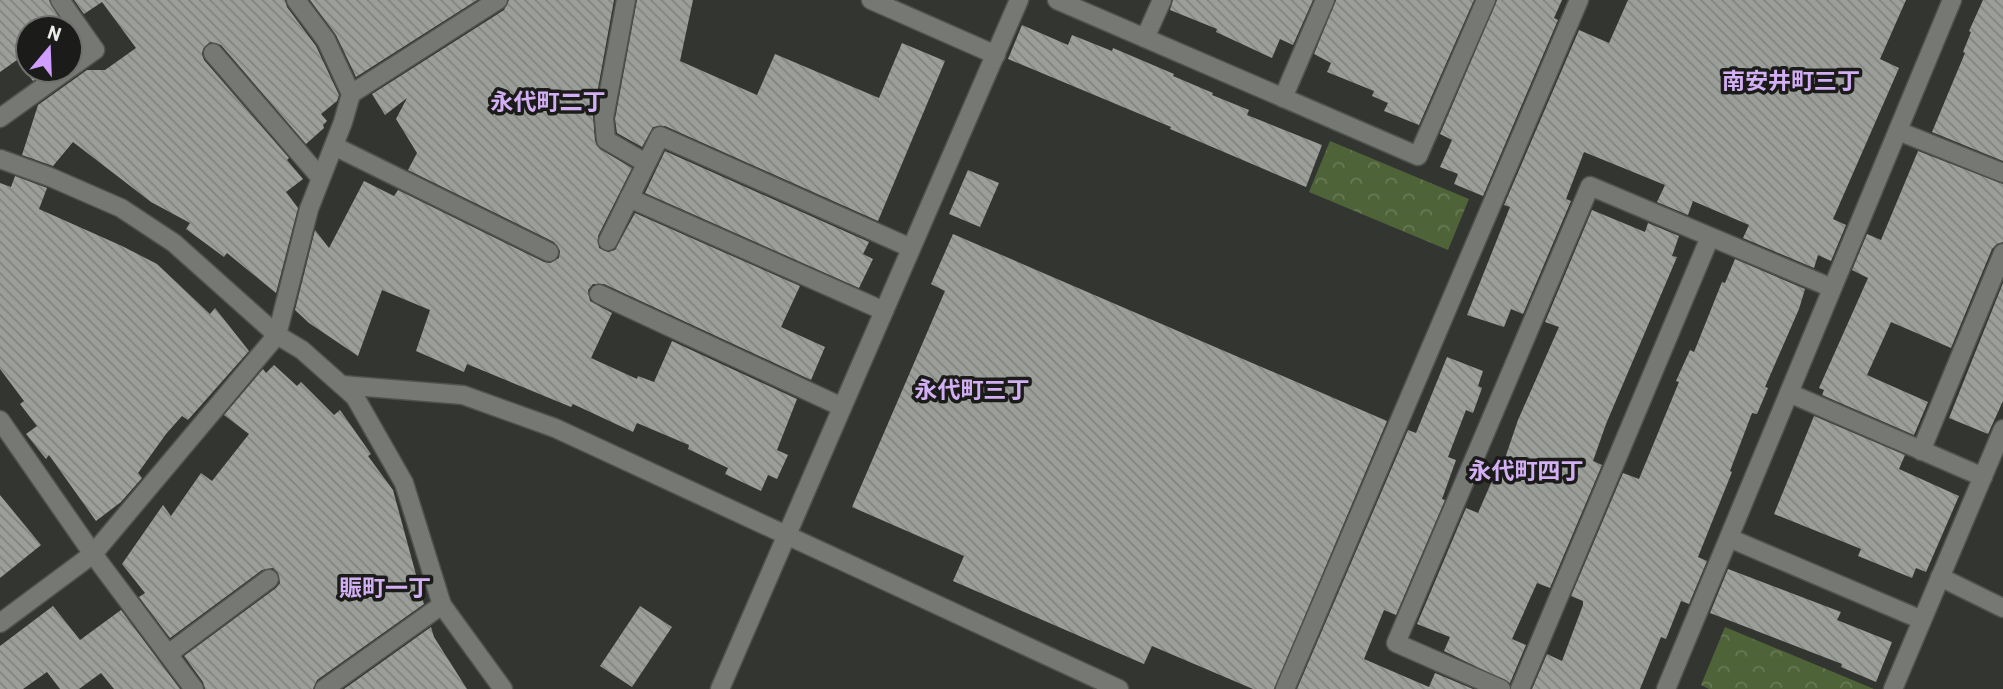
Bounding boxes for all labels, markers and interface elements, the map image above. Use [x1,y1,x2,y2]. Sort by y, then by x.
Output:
north arrow [14,14,84,84]
text: N [45,20,64,45]
district label: 南安井町三丁 [1722,66,1860,94]
district label: 永代町二丁 [491,87,606,115]
district label: 永代町三丁 [915,375,1030,403]
district label: 永代町四丁 [1469,456,1584,484]
district label: 賑町一丁 [339,573,431,601]

